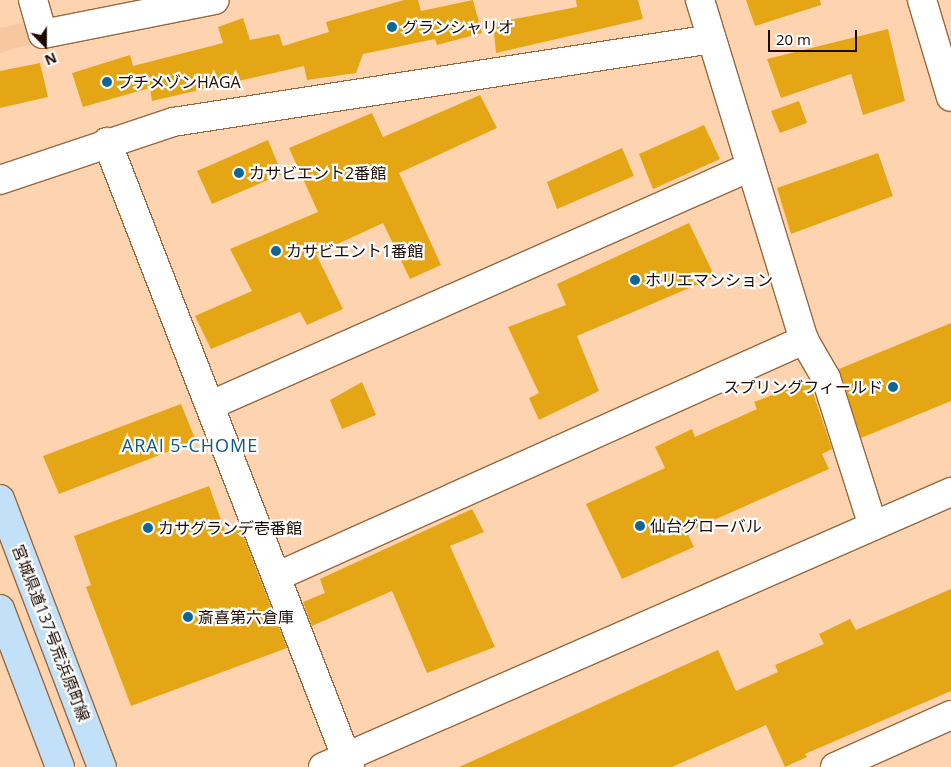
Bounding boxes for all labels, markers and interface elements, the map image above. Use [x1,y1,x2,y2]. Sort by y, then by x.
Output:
place label: グランシャリオ [402,17,514,37]
north arrow [20,20,70,70]
scale bar [771,20,860,52]
marker: グランシャリオ [386,21,398,33]
text: 20 m [776,29,811,49]
text: N [42,48,60,70]
place label: プチメゾンHAGA [117,72,241,92]
marker: プチメゾンHAGA [101,76,113,88]
place label: カサビエント2番館 [249,163,386,183]
marker: カサビエント2番館 [233,167,245,179]
place label: カサビエント1番館 [286,241,423,261]
marker: カサビエント1番館 [270,245,282,257]
place label: ホリエマンション [645,270,773,290]
marker: ホリエマンション [629,274,641,286]
place label: スプリングフィールド [723,377,883,397]
marker: スプリングフィールド [887,381,899,393]
district label: ARAI 5-CHOME [120,434,260,456]
place label: 仙台グローバル [650,516,762,536]
place label: カサグランデ壱番館 [158,518,302,538]
marker: 仙台グローバル [634,520,646,532]
marker: カサグランデ壱番館 [142,522,154,534]
street label: 宮城県道137号荒浜原町線 [8,542,94,724]
place label: 斎喜第六倉庫 [198,607,294,627]
marker: 斎喜第六倉庫 [182,611,194,623]

